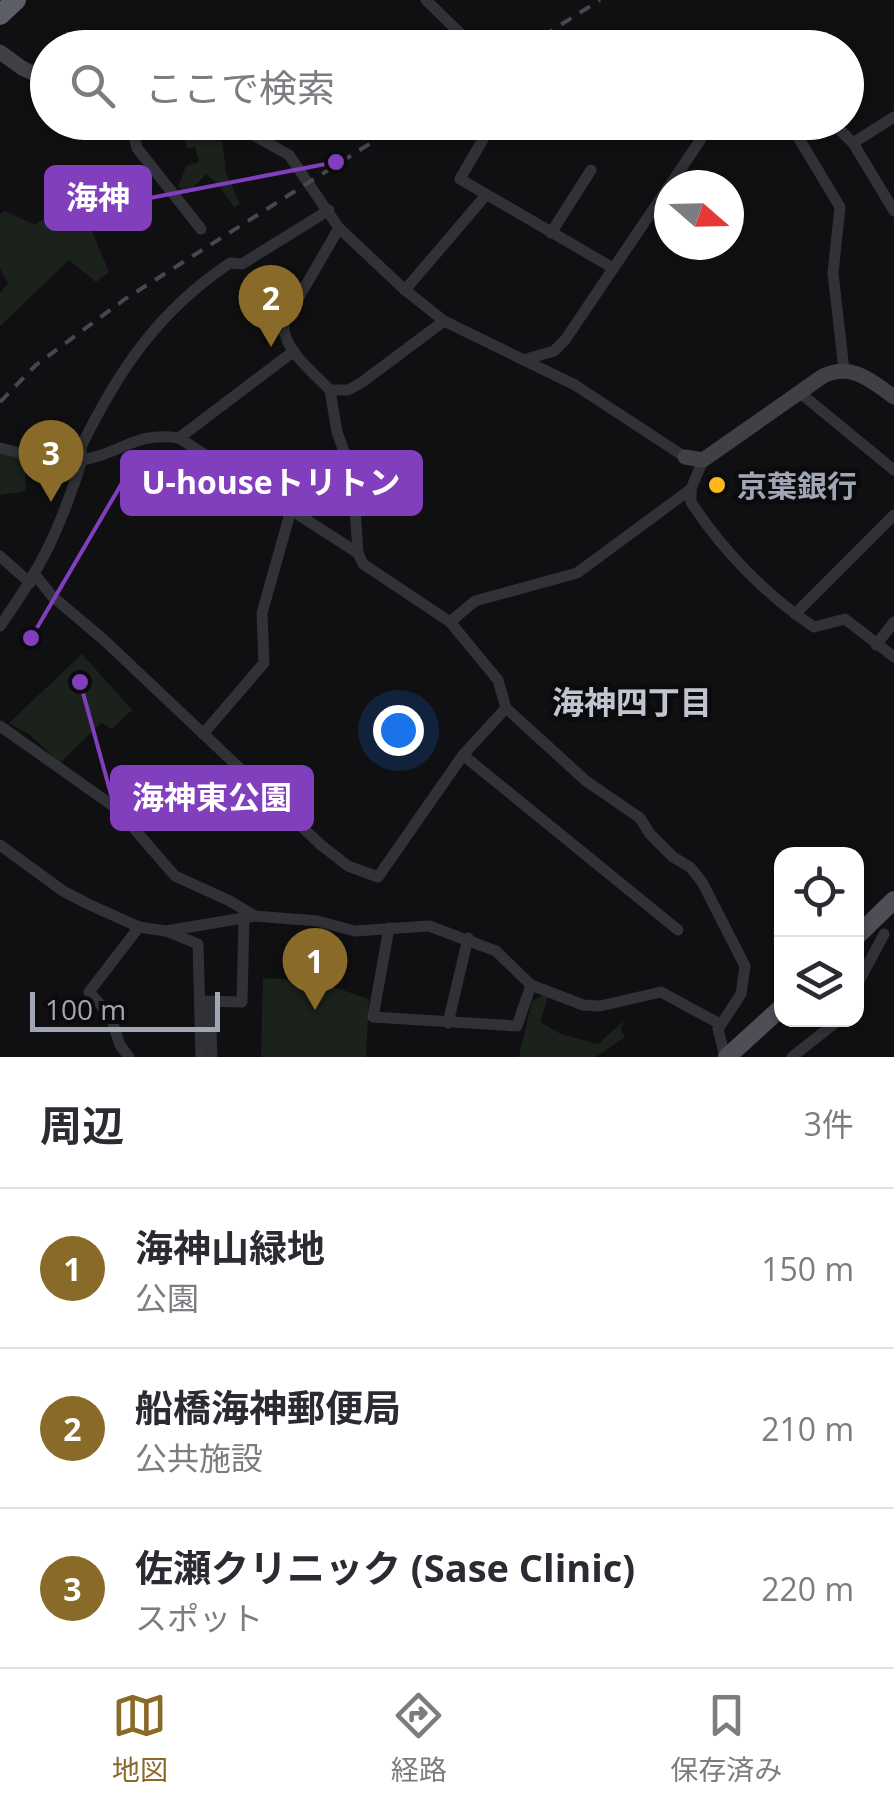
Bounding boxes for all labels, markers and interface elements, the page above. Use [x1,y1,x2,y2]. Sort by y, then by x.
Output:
search box [30,30,864,140]
icon: search [65,58,120,113]
text: ここで検索 [145,61,335,113]
callout: 海神 [46,167,150,229]
north arrow [654,170,744,260]
text: 海神 [66,175,130,218]
pin: 2 [238,264,304,347]
pin: 3 [18,420,84,502]
callout: U-houseトリトン [122,452,421,514]
text: U-houseトリトン [141,460,401,503]
place label: 京葉銀行 [737,465,857,506]
marker: 京葉銀行 [706,474,728,496]
district label: 海神四丁目 [552,680,712,723]
your location [373,705,424,756]
callout: 海神東公園 [112,767,312,829]
text: 海神東公園 [132,775,292,818]
map controls [774,847,864,1027]
button: locate [774,847,864,937]
pin: 1 [282,928,348,1010]
button: layers [774,937,864,1027]
scale bar [30,987,220,1032]
text: 100 m [45,990,126,1028]
text: 周辺 [40,1096,124,1153]
text: 3件 [804,1102,854,1145]
text: 海神山緑地 [135,1221,325,1273]
text: 1 [63,1247,82,1290]
text: 150 m [761,1247,854,1290]
text: 公園 [135,1276,199,1319]
text: 船橋海神郵便局 [135,1381,401,1433]
text: 2 [63,1407,82,1450]
text: 210 m [761,1407,854,1450]
text: 公共施設 [135,1436,263,1479]
text: 佐瀬クリニック (Sase Clinic) [135,1541,635,1593]
text: 3 [63,1567,82,1610]
text: 220 m [761,1567,854,1610]
text: スポット [135,1596,263,1639]
tab: 地図 [112,1688,168,1788]
tab: 経路 [391,1688,447,1788]
tab: 保存済み [670,1688,782,1788]

